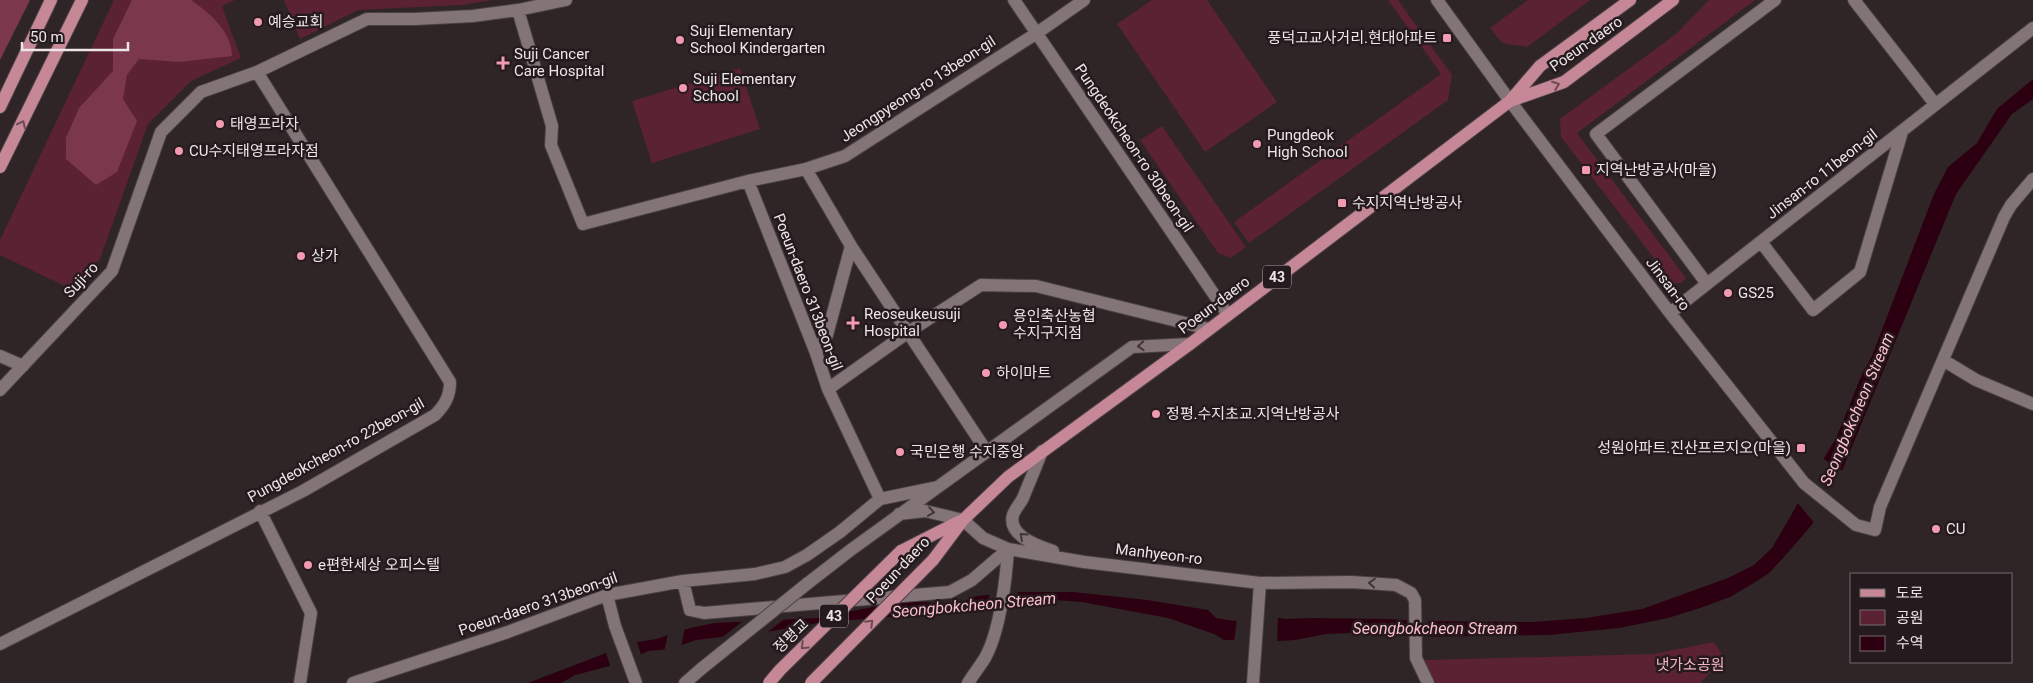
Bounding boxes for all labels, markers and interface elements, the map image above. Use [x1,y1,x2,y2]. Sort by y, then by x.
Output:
street label: Poeun-daero [1546,12,1626,76]
place label: 예승교회 [268,13,323,31]
marker: 예승교회 [252,16,264,28]
scale bar [22,20,129,52]
place label: Suji Elementary School Kindergarten [690,22,825,57]
text: 50 m [30,28,64,46]
place label: 풍덕고교사거리.현대아파트 [1267,29,1437,47]
street label: Jeongpyeong-ro 13beon-gil [837,32,999,146]
marker: 풍덕고교사거리.현대아파트 [1441,32,1453,44]
marker: Suji Elementary School Kindergarten [674,34,686,46]
place label: Suji Cancer Care Hospital [514,45,604,80]
marker: Suji Cancer Care Hospital [496,56,510,70]
street label: Pungdeokcheon-ro 30beon-gil [1071,60,1197,236]
place label: Suji Elementary School [693,70,796,105]
one-way arrow [1552,81,1560,91]
marker: Suji Elementary School [677,82,689,94]
place label: 태영프라자 [230,115,299,133]
marker: 태영프라자 [214,118,226,130]
one-way arrow [15,120,25,129]
street label: Jinsan-ro 11beon-gil [1763,125,1881,223]
place label: Pungdeok High School [1267,126,1348,161]
marker: Pungdeok High School [1251,138,1263,150]
place label: CU수지태영프라자점 [189,142,319,160]
marker: CU수지태영프라자점 [173,145,185,157]
place label: 지역난방공사(마을) [1596,161,1717,179]
marker: 지역난방공사(마을) [1580,164,1592,176]
place label: 수지지역난방공사 [1352,194,1463,212]
marker: 수지지역난방공사 [1336,197,1348,209]
street label: Poeun-daero 313beon-gil [770,211,846,373]
place label: 상가 [311,247,339,265]
marker: 상가 [295,250,307,262]
street label: Jinsan-ro [1642,254,1694,314]
street label: Suji-ro [60,258,102,302]
road number: 43 [1263,266,1291,288]
street label: Poeun-daero [1175,272,1253,338]
place label: GS25 [1738,284,1774,302]
marker: GS25 [1722,287,1734,299]
place label: Reoseukeusuji Hospital [864,305,961,340]
place label: 용인축산농협 수지구지점 [1013,307,1096,342]
marker: Reoseukeusuji Hospital [846,316,860,330]
marker: 용인축산농협 수지구지점 [997,319,1009,331]
water label: Seongbokcheon Stream [1816,329,1898,489]
one-way arrow [1137,341,1145,352]
place label: 하이마트 [996,364,1051,382]
marker: 하이마트 [980,367,992,379]
street label: Pungdeokcheon-ro 22beon-gil [245,394,427,506]
place label: 정평.수지초교.지역난방공사 [1166,405,1340,423]
marker: 정평.수지초교.지역난방공사 [1150,408,1162,420]
place label: 성원아파트.진산프르지오(마을) [1597,439,1791,457]
marker: 성원아파트.진산프르지오(마을) [1795,442,1807,454]
place label: 국민은행 수지중앙 [910,443,1024,461]
marker: 국민은행 수지중앙 [894,446,906,458]
one-way arrow [928,506,936,517]
place label: CU [1946,520,1966,538]
marker: CU [1930,523,1942,535]
street label: Poeun-daero [863,533,933,607]
one-way arrow [1020,533,1029,542]
street label: Manhyeon-ro [1115,540,1203,568]
place label: e편한세상 오피스텔 [318,556,440,574]
marker: e편한세상 오피스텔 [302,559,314,571]
street label: Poeun-daero 313beon-gil [456,568,620,640]
legend [1850,573,2013,663]
one-way arrow [1368,578,1376,589]
text: 도로 [1896,584,1924,602]
water label: Seongbokcheon Stream [891,588,1057,622]
road number: 43 [820,604,848,628]
text: 공원 [1896,609,1924,627]
street label: 정평교 [770,615,812,657]
water label: Seongbokcheon Stream [1353,619,1517,638]
one-way arrow [864,620,873,629]
text: 수역 [1896,634,1924,652]
one-way arrow [801,640,810,649]
park label: 냇가소공원 [1655,656,1725,674]

